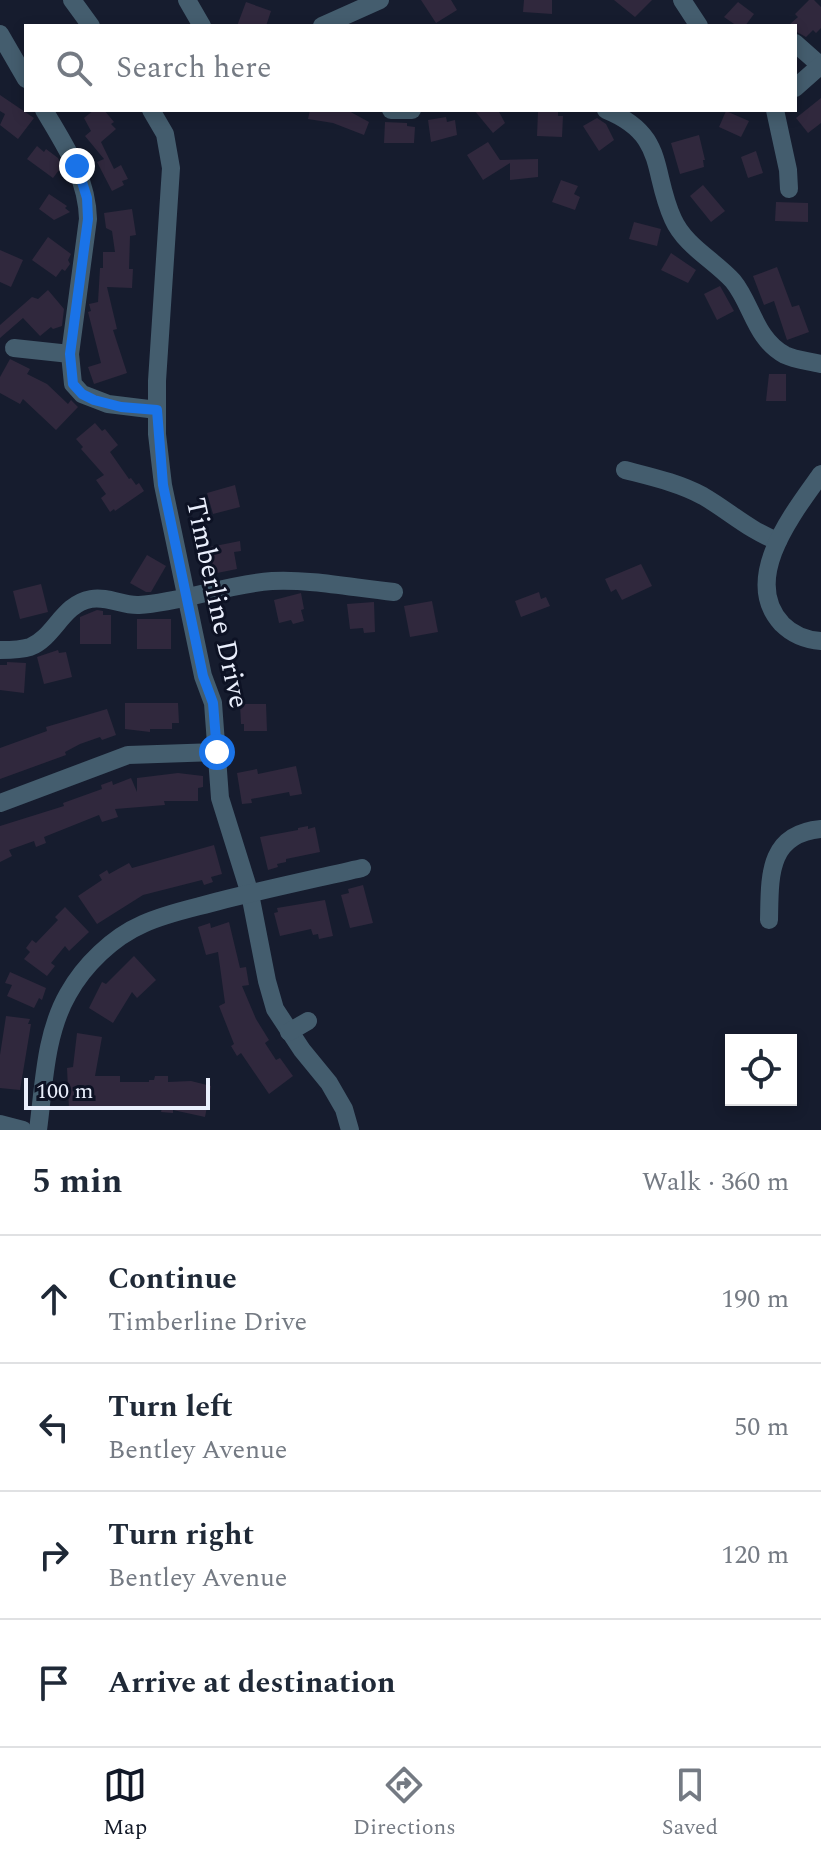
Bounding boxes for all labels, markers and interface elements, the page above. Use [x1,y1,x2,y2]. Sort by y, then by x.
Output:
search box [24,24,797,112]
text: Search here [116,45,272,91]
icon: search [52,46,96,90]
route end [59,148,95,184]
street label: Timberline Drive [174,494,260,712]
route start [199,734,235,770]
map controls [725,1034,797,1106]
button: locate [725,1034,797,1106]
scale bar [24,1074,210,1110]
text: 100 m [36,1075,93,1108]
text: 5 min [32,1156,122,1208]
text: Walk · 360 m [642,1162,789,1202]
text: Continue [108,1256,237,1302]
icon: ahead [32,1277,76,1321]
text: 190 m [721,1279,789,1319]
text: Timberline Drive [108,1302,307,1342]
text: Turn left [108,1384,233,1430]
icon: left [32,1405,76,1449]
text: 50 m [734,1407,789,1447]
text: Bentley Avenue [108,1430,287,1470]
text: Turn right [108,1512,254,1558]
icon: right [32,1533,76,1577]
text: 120 m [721,1535,789,1575]
text: Bentley Avenue [108,1558,287,1598]
text: Arrive at destination [108,1660,395,1706]
icon: arrive [32,1661,76,1705]
tab: Map [103,1763,147,1844]
tab: Directions [353,1763,456,1844]
tab: Saved [662,1763,718,1844]

